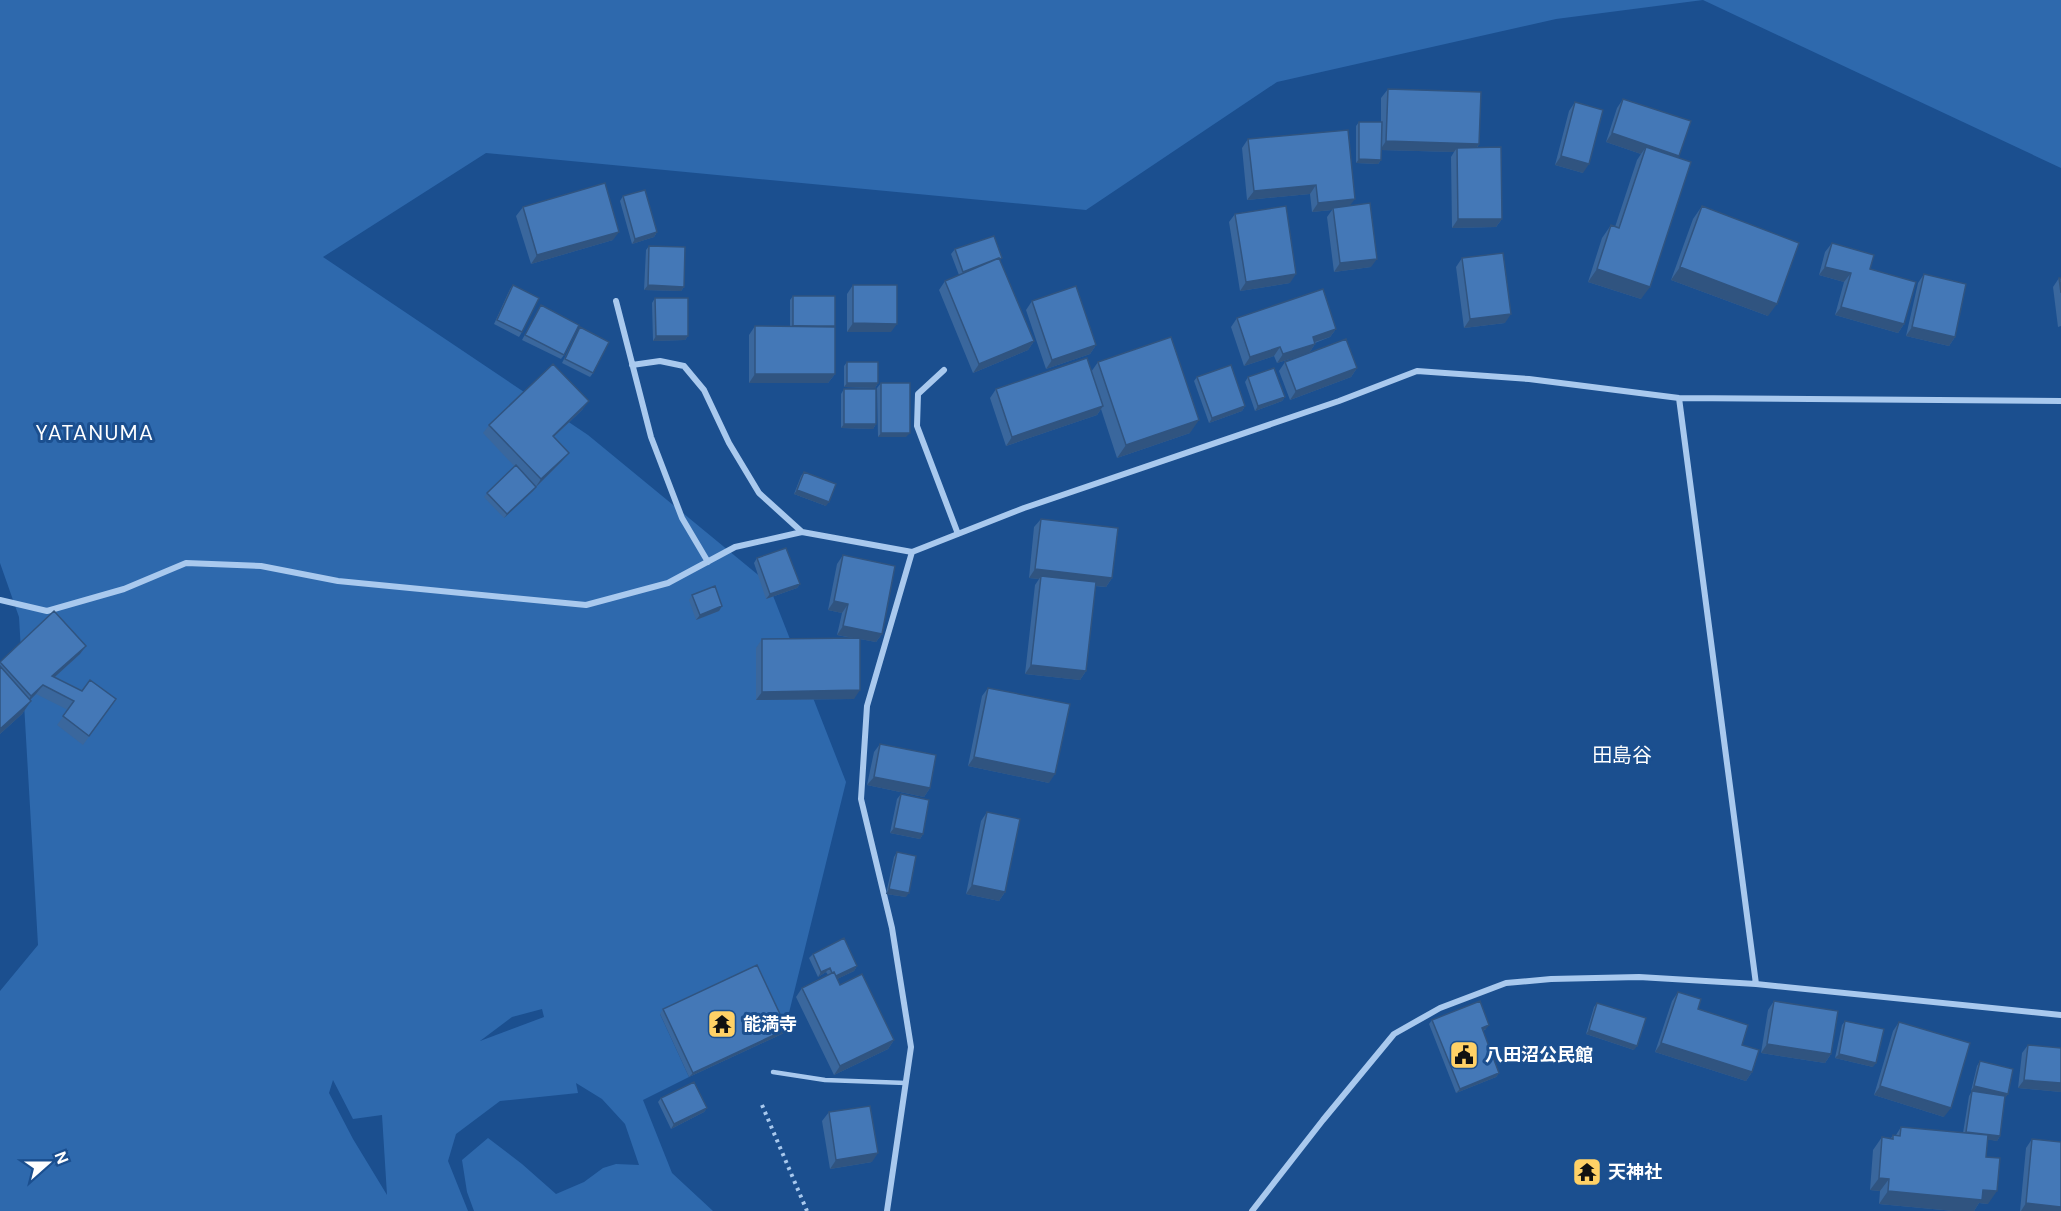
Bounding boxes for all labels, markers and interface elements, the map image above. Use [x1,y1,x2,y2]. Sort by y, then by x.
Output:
district label: YATANUMA [36,419,154,447]
district label: 田島谷 [1592,742,1652,768]
temple icon: 能満寺 [706,1008,738,1040]
place label: 能満寺 [743,1012,797,1036]
public building icon: 八田沼公民館 [1448,1039,1480,1071]
place label: 八田沼公民館 [1485,1043,1593,1067]
north arrow [18,1133,78,1193]
text: N [50,1149,73,1167]
temple icon: 天神社 [1571,1156,1603,1188]
place label: 天神社 [1608,1160,1662,1184]

